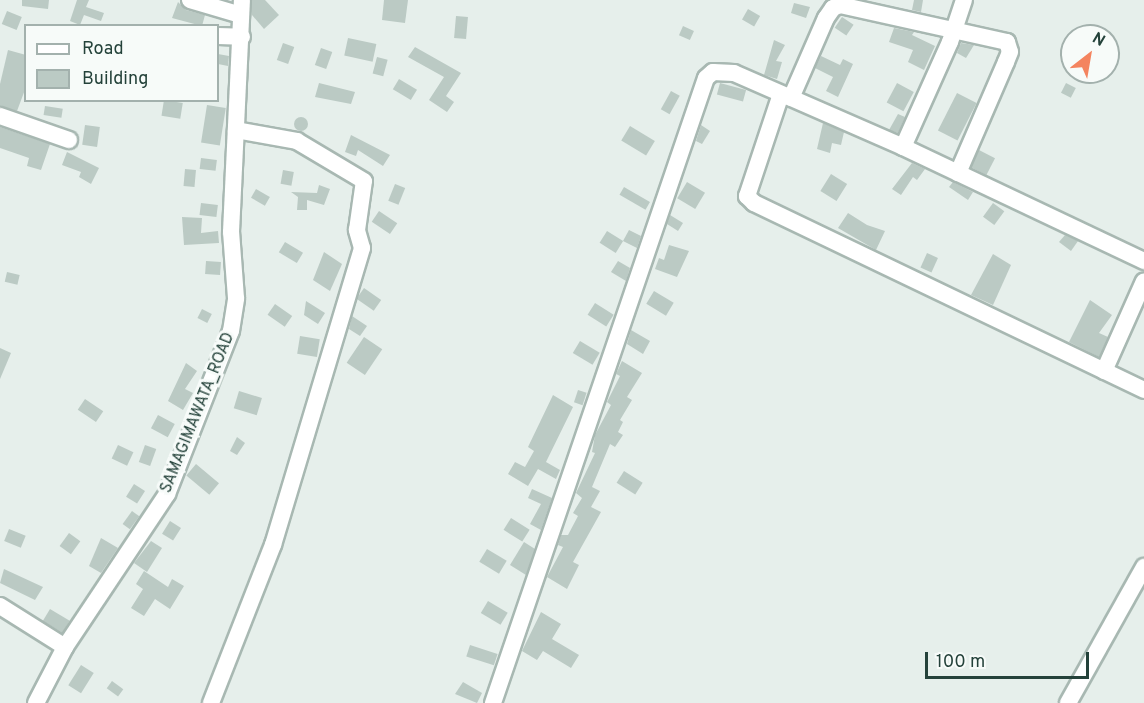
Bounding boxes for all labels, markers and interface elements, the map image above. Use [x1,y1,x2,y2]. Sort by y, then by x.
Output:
legend [24,24,219,102]
north arrow [1060,24,1120,84]
text: N [1088,29,1108,52]
text: Road [82,38,124,61]
text: Building [82,68,148,91]
street label: SAMAGIMAWATA_ROAD [157,330,239,496]
scale bar [928,640,1092,678]
text: 100 m [936,651,985,674]

